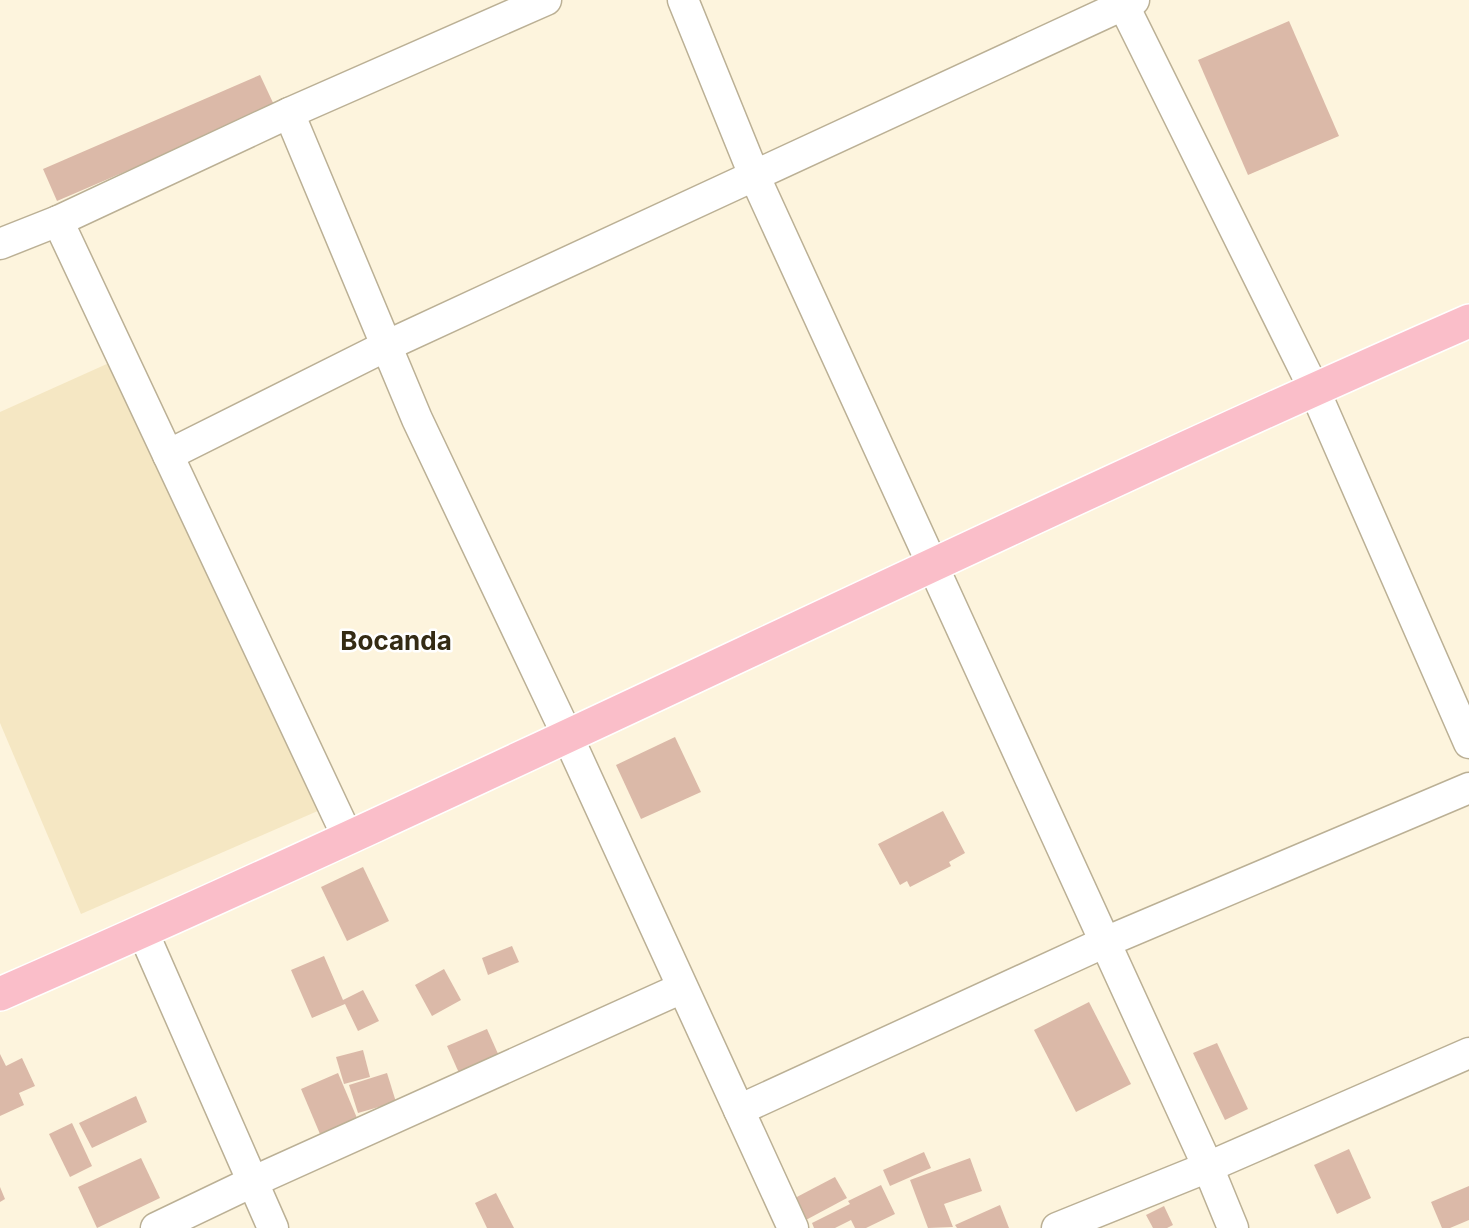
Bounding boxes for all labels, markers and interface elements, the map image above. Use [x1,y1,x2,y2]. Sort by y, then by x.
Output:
district label: Bocanda [340,625,452,656]

